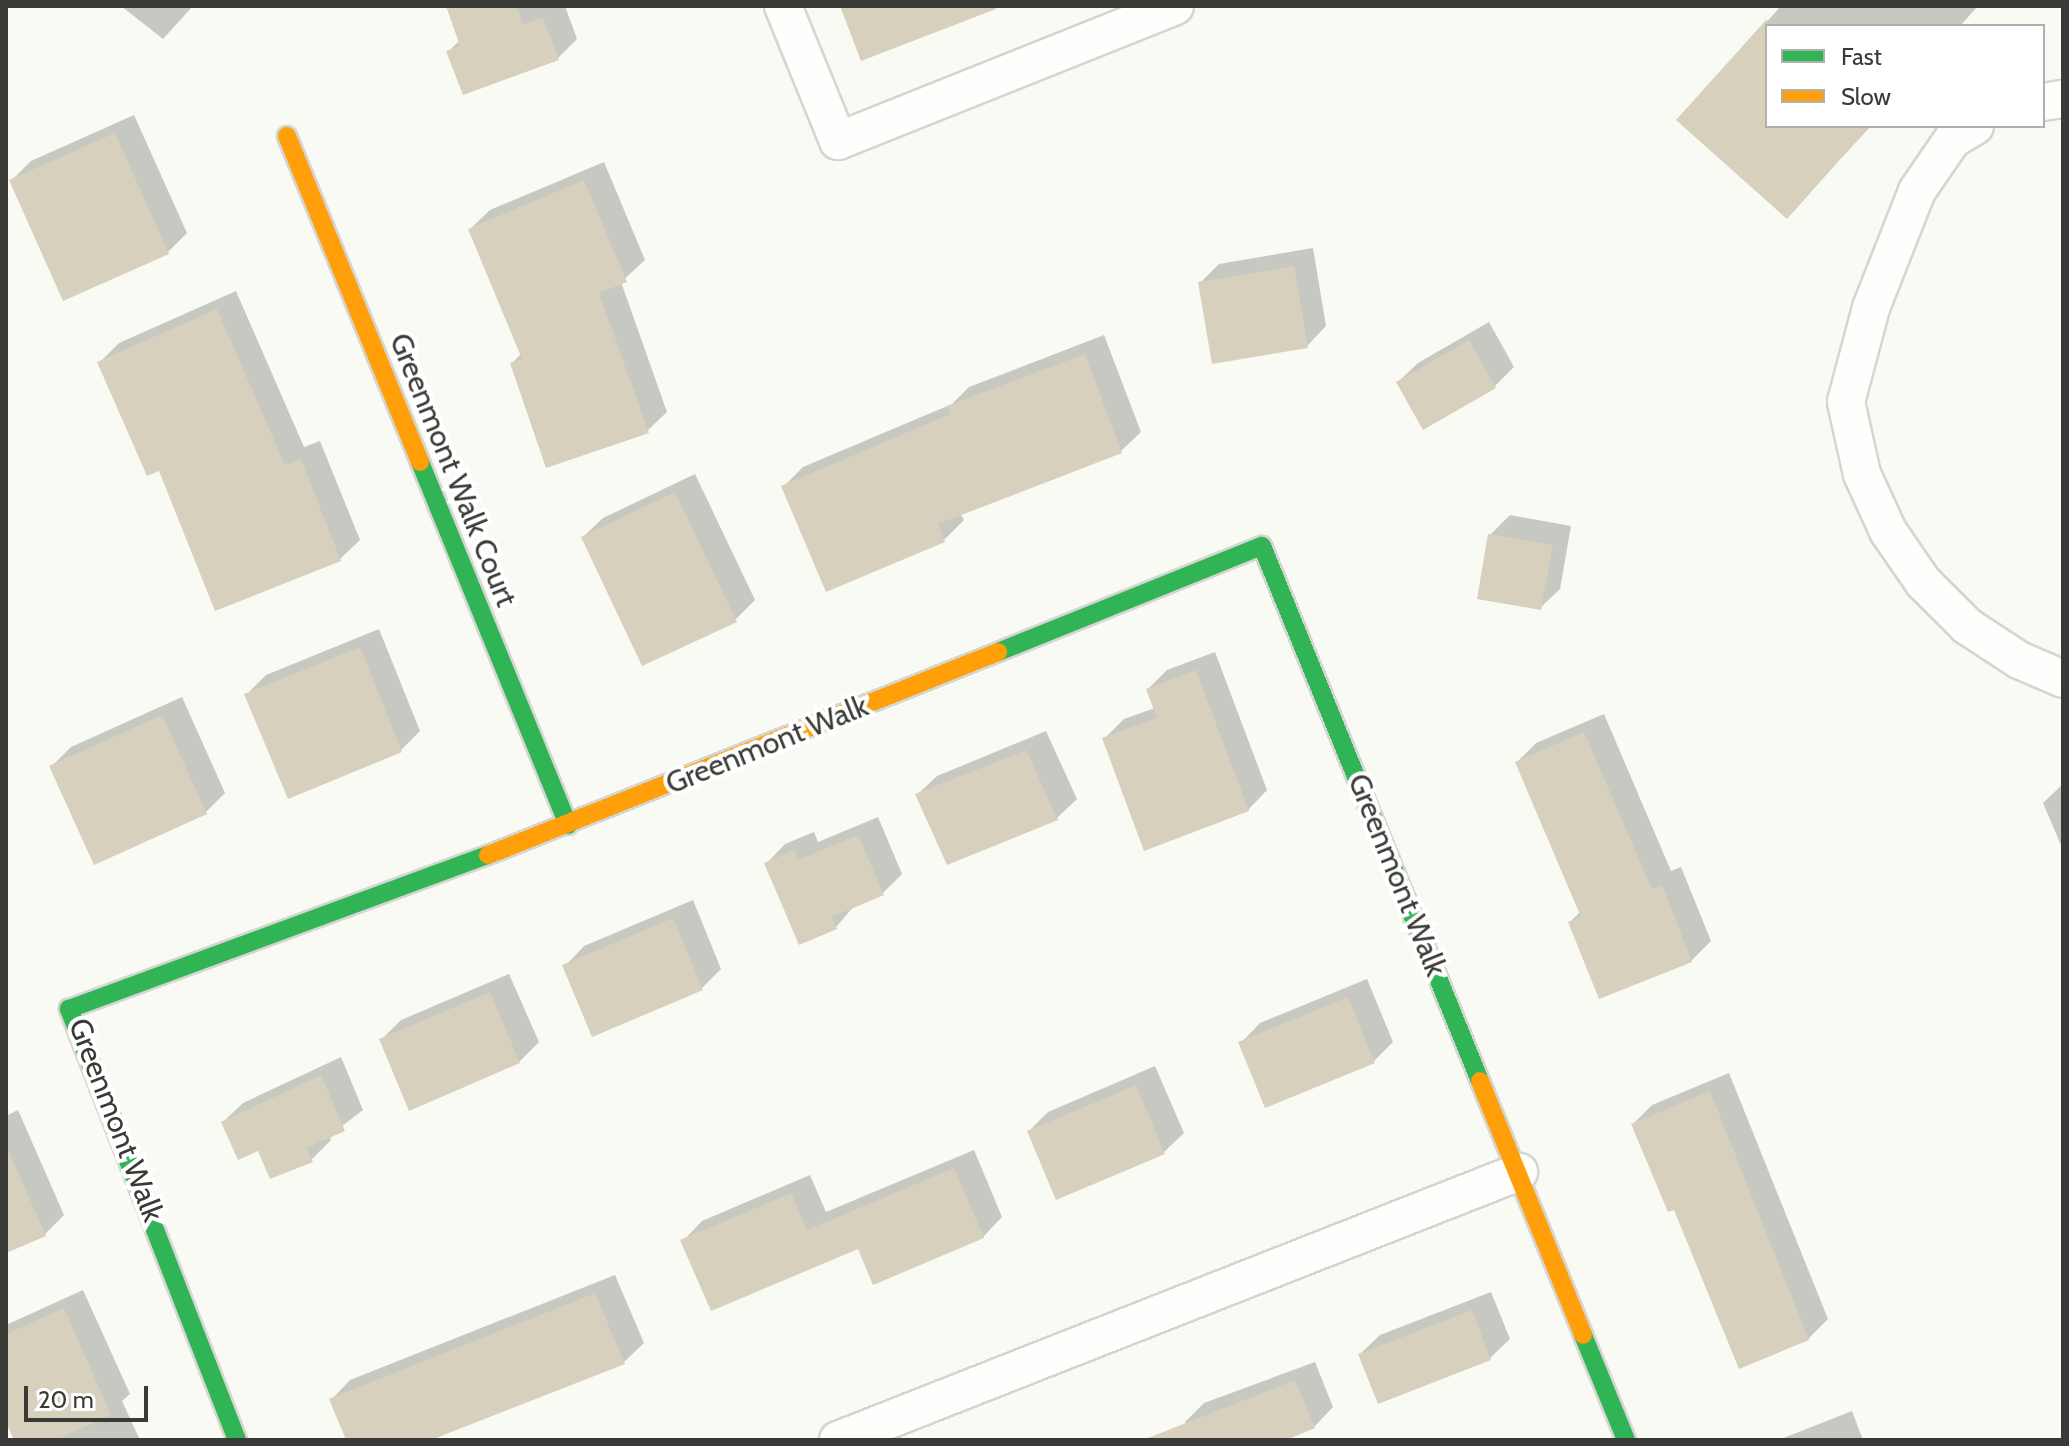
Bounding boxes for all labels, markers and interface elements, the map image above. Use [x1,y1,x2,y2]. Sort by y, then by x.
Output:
legend [1765,24,2045,128]
text: Fast [1841,42,1882,71]
text: Slow [1841,82,1891,111]
street label: Greenmont Walk Court [382,328,524,612]
street label: Greenmont Walk [661,688,873,802]
street label: Greenmont Walk [1340,769,1454,981]
street label: Greenmont Walk [61,1013,171,1227]
scale bar [28,1370,152,1420]
text: 20 m [38,1385,94,1414]

